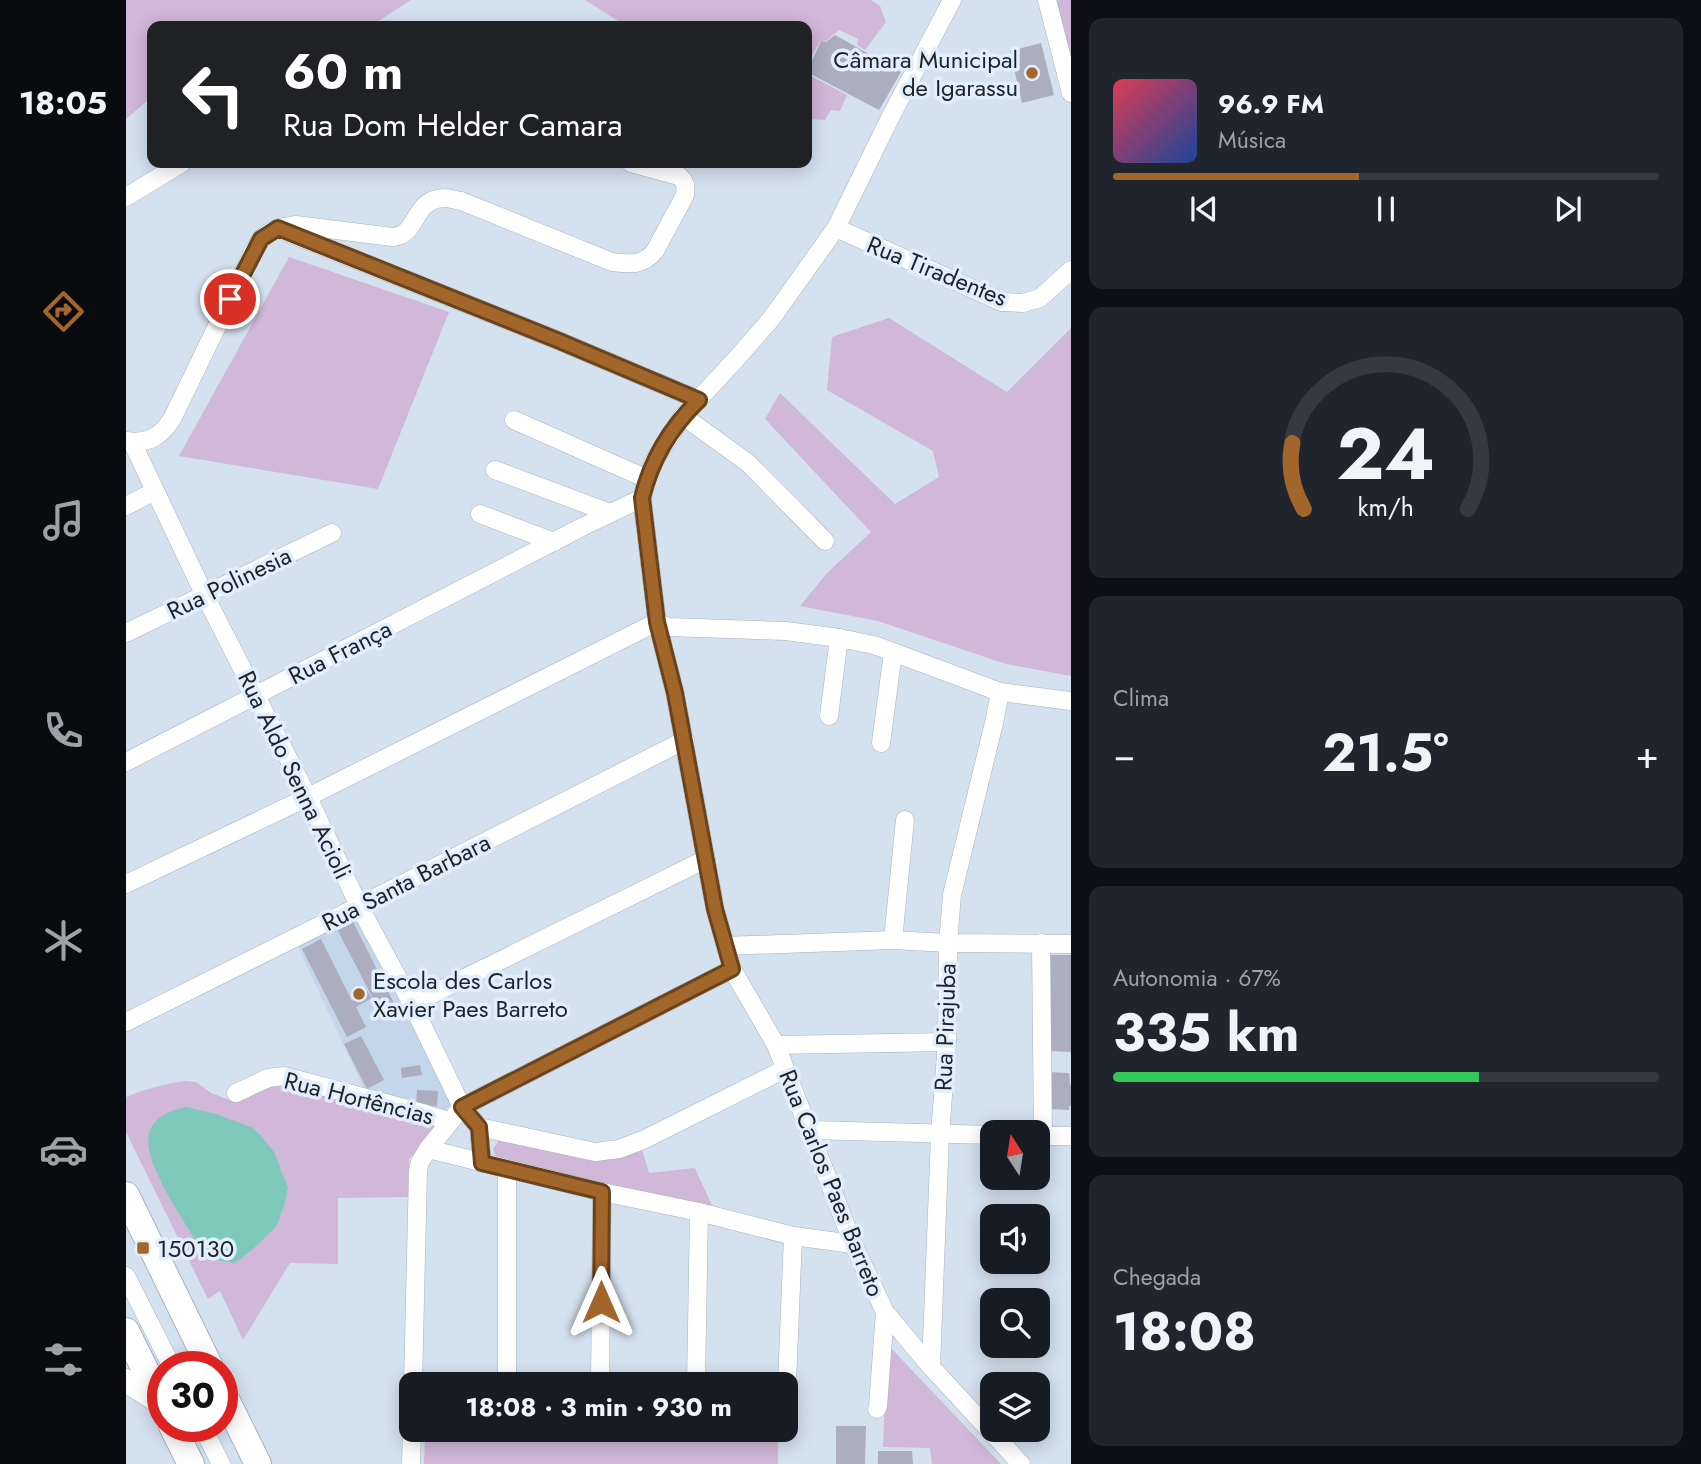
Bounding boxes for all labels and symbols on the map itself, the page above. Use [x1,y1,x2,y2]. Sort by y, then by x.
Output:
place label: Câmara Municipal de Igarassu [833,42,1018,105]
marker: Câmara Municipal de Igarassu [1024,65,1040,81]
street label: Rua Tiradentes [862,227,1012,315]
pin [200,269,260,329]
street label: Rua Polinesia [161,538,297,628]
street label: Rua França [282,611,398,693]
street label: Rua Aldo Senna Acioli [229,665,361,885]
street label: Rua Santa Barbara [316,824,496,940]
place label: Escola des Carlos Xavier Paes Barreto [373,963,568,1026]
street label: Rua Pirajuba [925,963,965,1091]
marker: Escola des Carlos Xavier Paes Barreto [351,986,367,1002]
street label: Rua Hortências [281,1063,437,1133]
street label: Rua Carlos Paes Barreto [770,1064,894,1302]
north arrow [980,1120,1050,1190]
place label: 150130 [157,1231,234,1266]
marker: 150130 [135,1240,151,1256]
position arrow [564,1265,638,1339]
speed limit sign: 30 [147,1351,238,1442]

